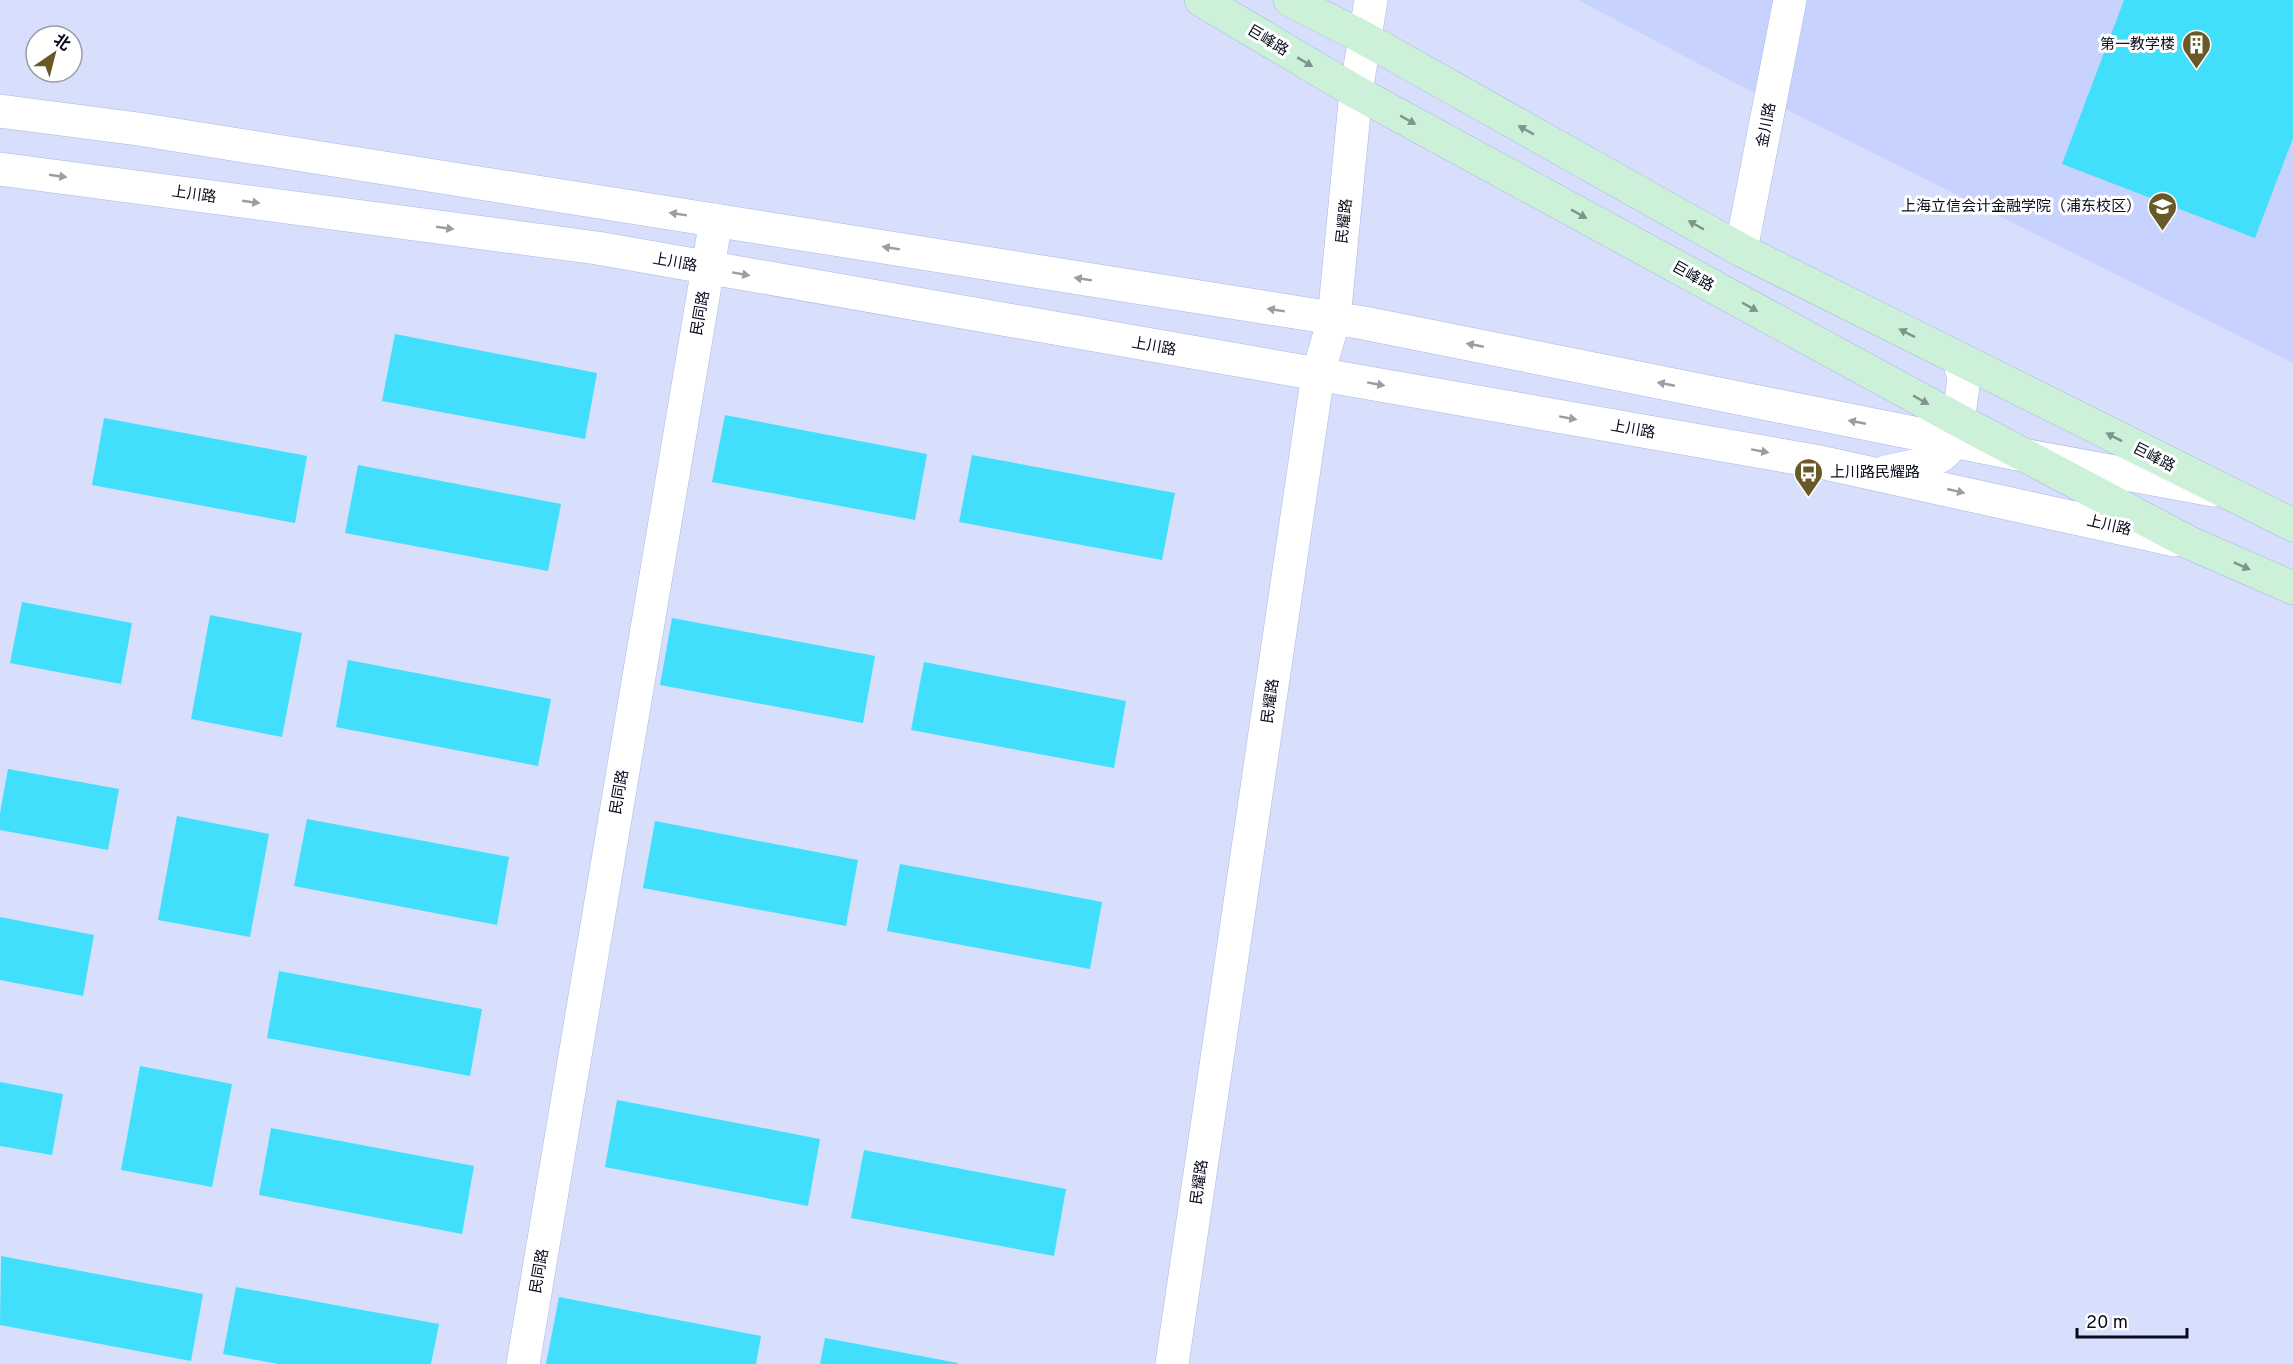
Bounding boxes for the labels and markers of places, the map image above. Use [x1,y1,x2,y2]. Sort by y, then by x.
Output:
building icon: 第一教学楼 [2180,28,2212,70]
place label: 第一教学楼 [2100,36,2175,55]
school or university icon: 上海立信会计金融学院（浦东校区） [2146,190,2178,232]
place label: 上海立信会计金融学院（浦东校区） [1901,197,2141,217]
bus stop icon: 上川路民耀路 [1793,456,1825,498]
place label: 上川路民耀路 [1830,464,1920,483]

